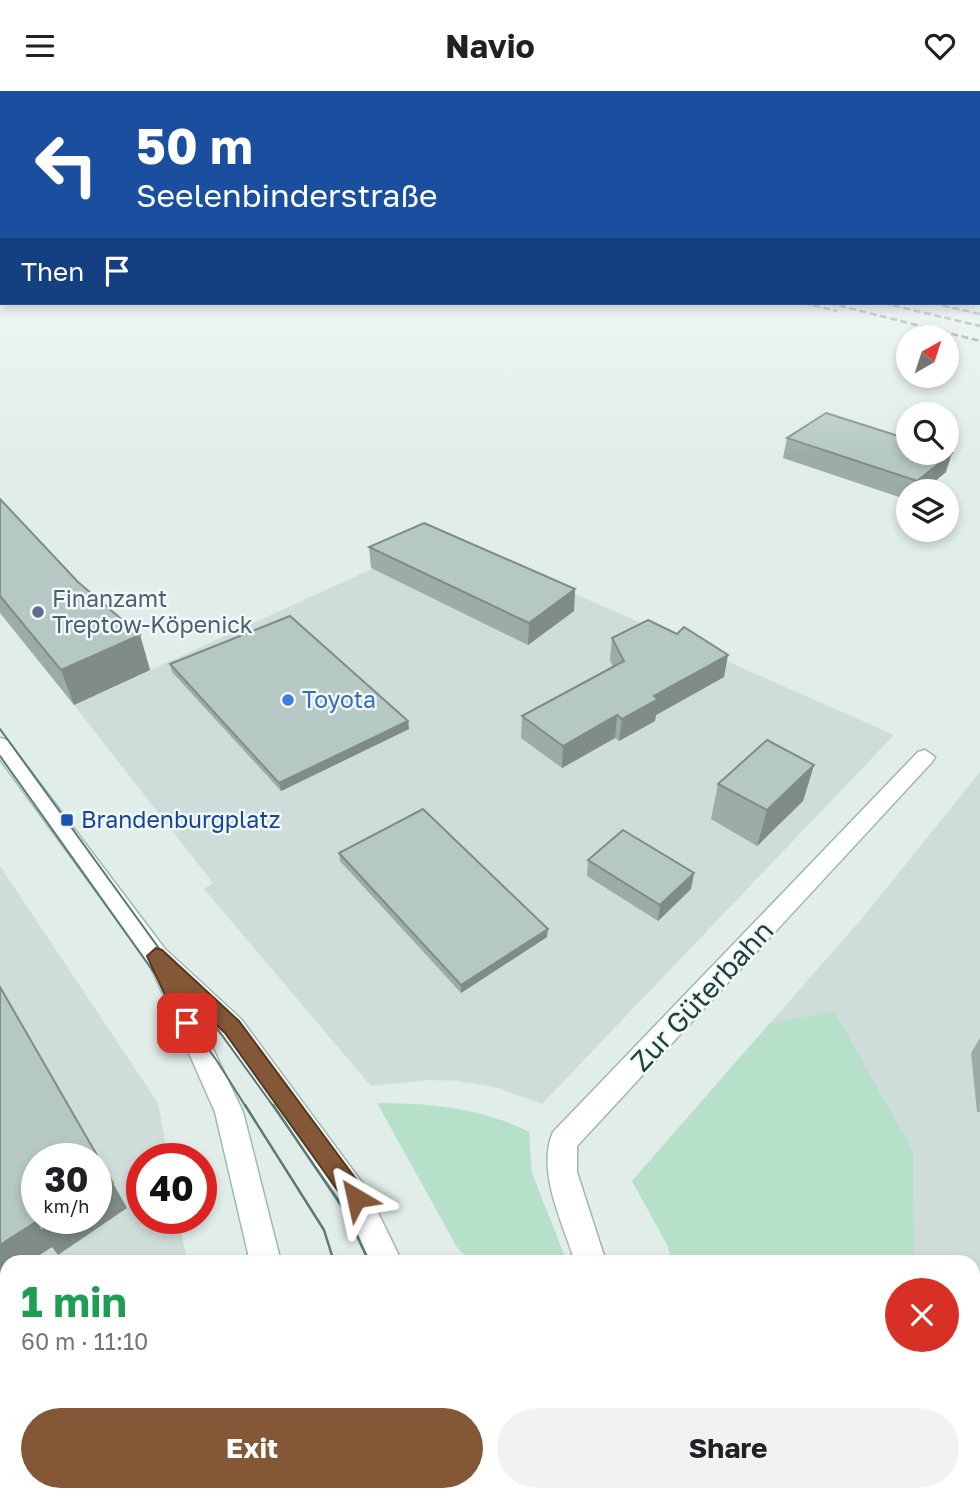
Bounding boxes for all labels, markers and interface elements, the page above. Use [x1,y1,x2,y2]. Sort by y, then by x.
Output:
icon: menu [21,27,59,65]
text: Navio [445,27,535,65]
icon: heart [921,27,959,65]
text: 50 m [136,116,253,175]
icon: left [21,119,112,210]
text: Seelenbinderstraße [136,176,438,214]
icon: arrive [98,252,136,290]
text: Then [21,256,84,287]
north arrow [896,325,959,389]
map controls [896,325,959,542]
button: search [896,402,959,465]
button: layers [896,479,959,542]
place label: Finanzamt Treptow-Köpenick [52,584,253,638]
marker: Finanzamt Treptow-Köpenick [30,604,46,620]
place label: Toyota [302,685,376,713]
marker: Toyota [280,692,296,708]
place label: Brandenburgplatz [81,805,281,833]
marker: Brandenburgplatz [59,812,75,828]
street label: Zur Güterbahn [624,914,780,1078]
pin [157,993,217,1053]
icon: arrive [168,1004,206,1042]
speed limit sign: 40 [126,1143,217,1234]
text: 30 [44,1158,89,1200]
position arrow [319,1161,393,1235]
text: km/h [44,1195,89,1217]
text: 1 min [21,1276,127,1326]
button: close [885,1278,959,1352]
text: 60 m · 11:10 [21,1327,148,1355]
button: Exit [21,1408,483,1488]
button: Share [497,1408,959,1488]

